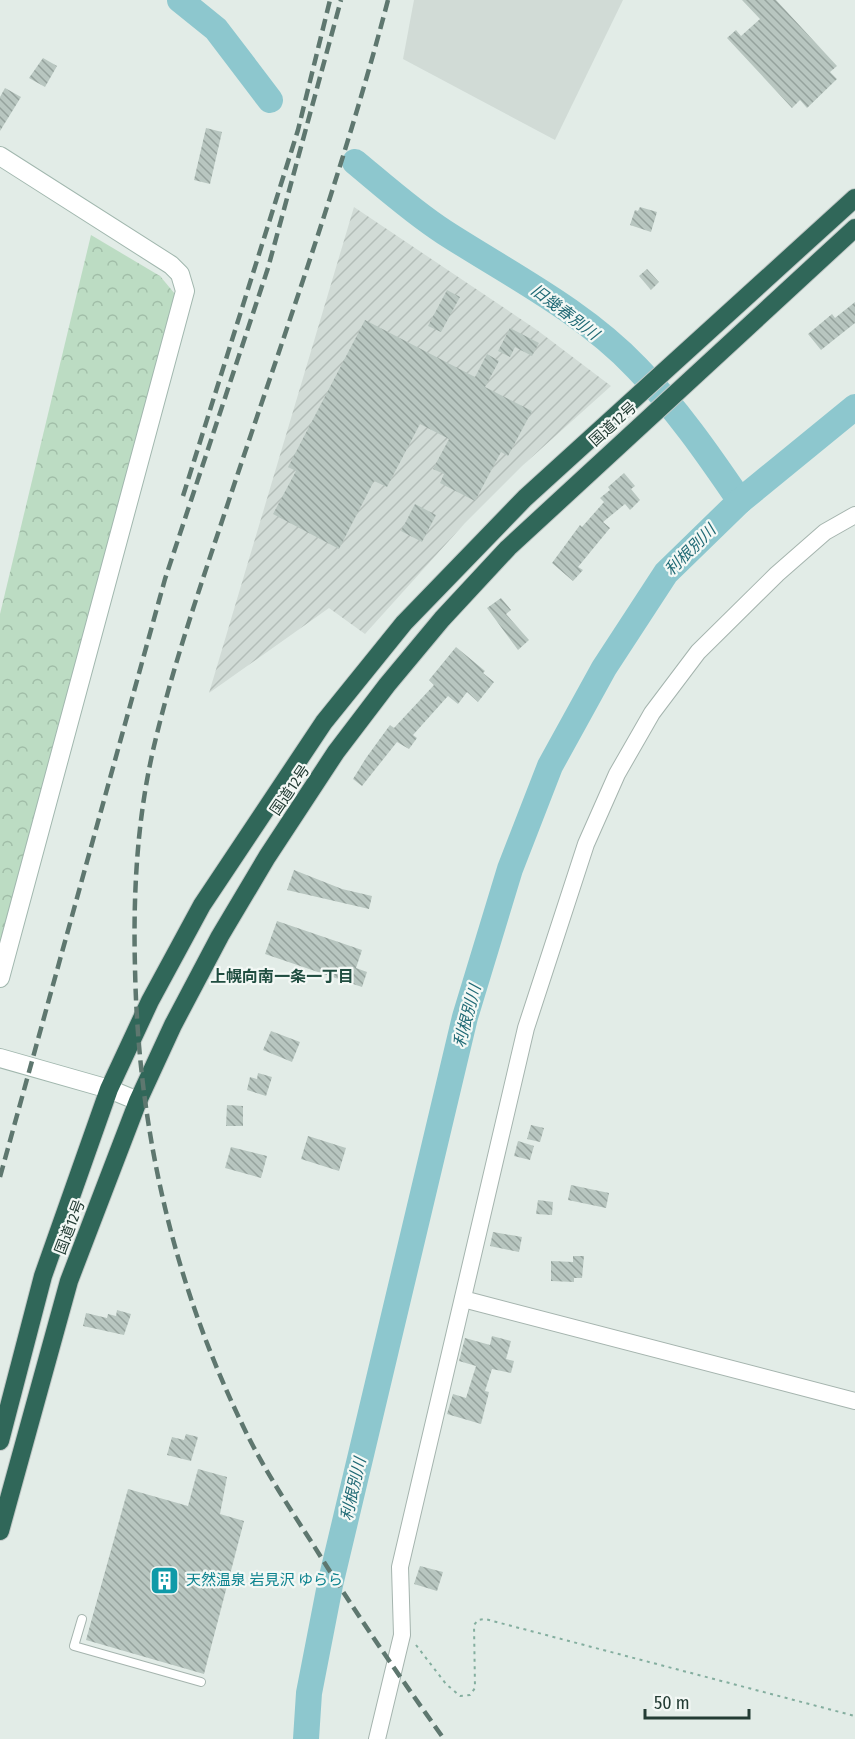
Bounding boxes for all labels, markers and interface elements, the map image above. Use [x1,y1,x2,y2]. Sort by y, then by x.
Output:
water label: 旧幾春別川 [527,280,604,345]
street label: 国道12号 [586,398,640,450]
water label: 利根別川 [661,519,721,579]
street label: 国道12号 [266,761,314,819]
district label: 上幌向南一条一丁目 [210,967,354,986]
water label: 利根別川 [450,981,485,1049]
street label: 国道12号 [51,1197,89,1257]
water label: 利根別川 [337,1454,370,1522]
building icon: 天然温泉 岩見沢 ゆらら [149,1564,181,1596]
place label: 天然温泉 岩見沢 ゆらら [186,1571,343,1589]
scale bar [645,1682,748,1720]
text: 50 m [654,1692,690,1714]

